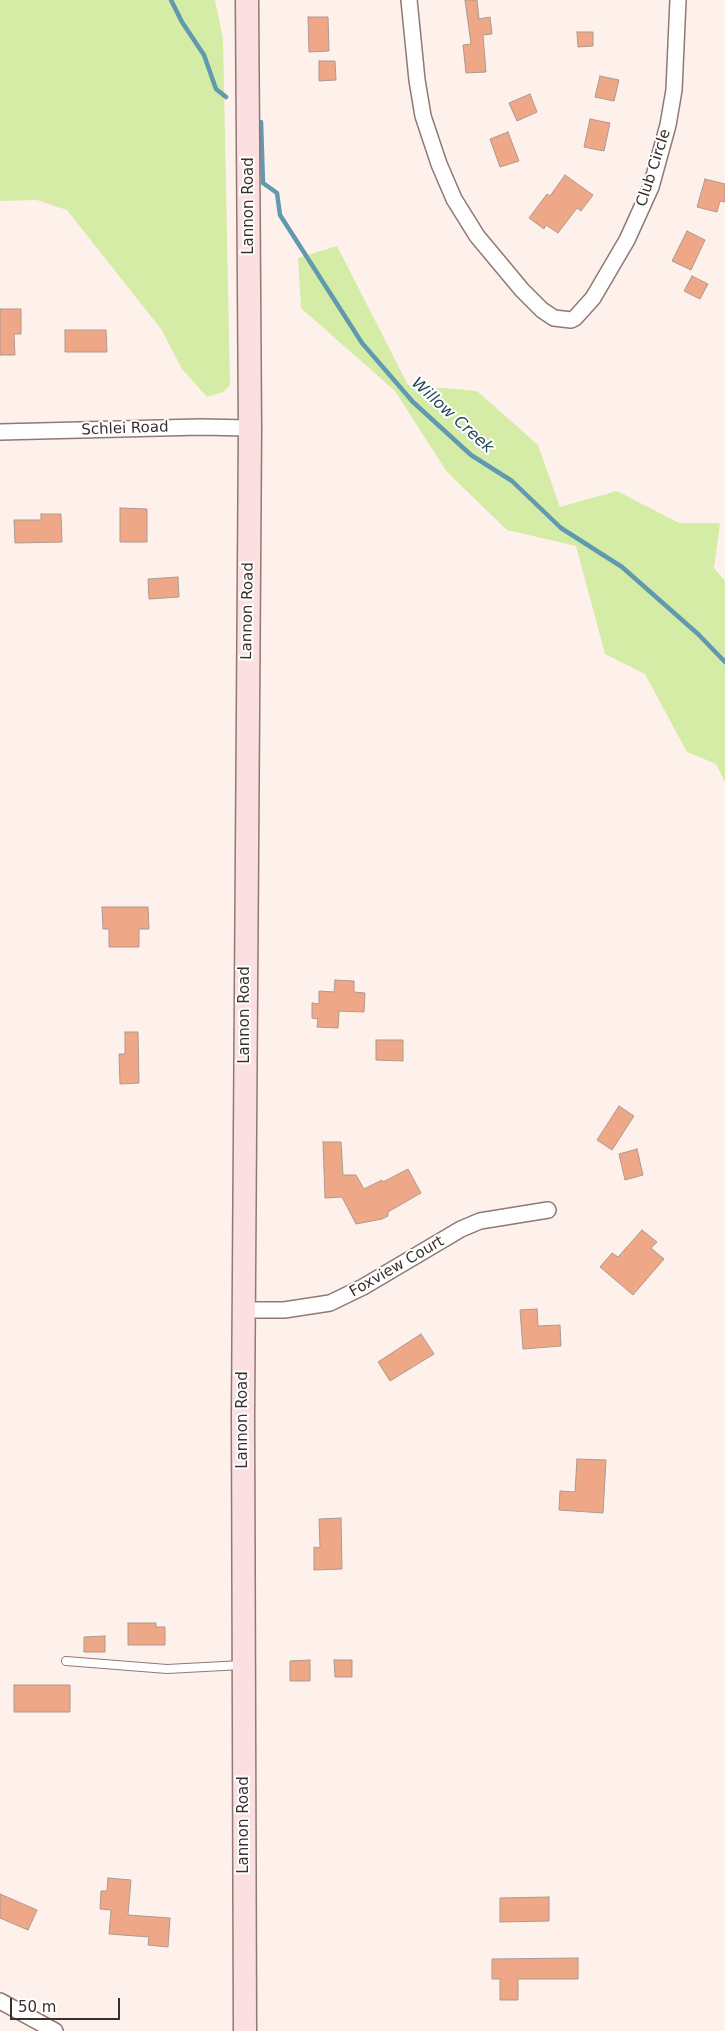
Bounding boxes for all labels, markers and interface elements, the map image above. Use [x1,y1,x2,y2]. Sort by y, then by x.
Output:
street label: Club Circle [633,127,675,209]
street label: Lannon Road [240,157,258,255]
water label: Willow Creek [407,374,497,458]
street label: Schlei Road [81,418,169,440]
street label: Lannon Road [238,562,258,660]
street label: Lannon Road [236,966,254,1064]
street label: Foxview Court [347,1233,447,1301]
street label: Lannon Road [234,1371,252,1469]
street label: Lannon Road [235,1776,253,1874]
scale bar [12,1988,122,2020]
text: 50 m [18,1998,56,2016]

